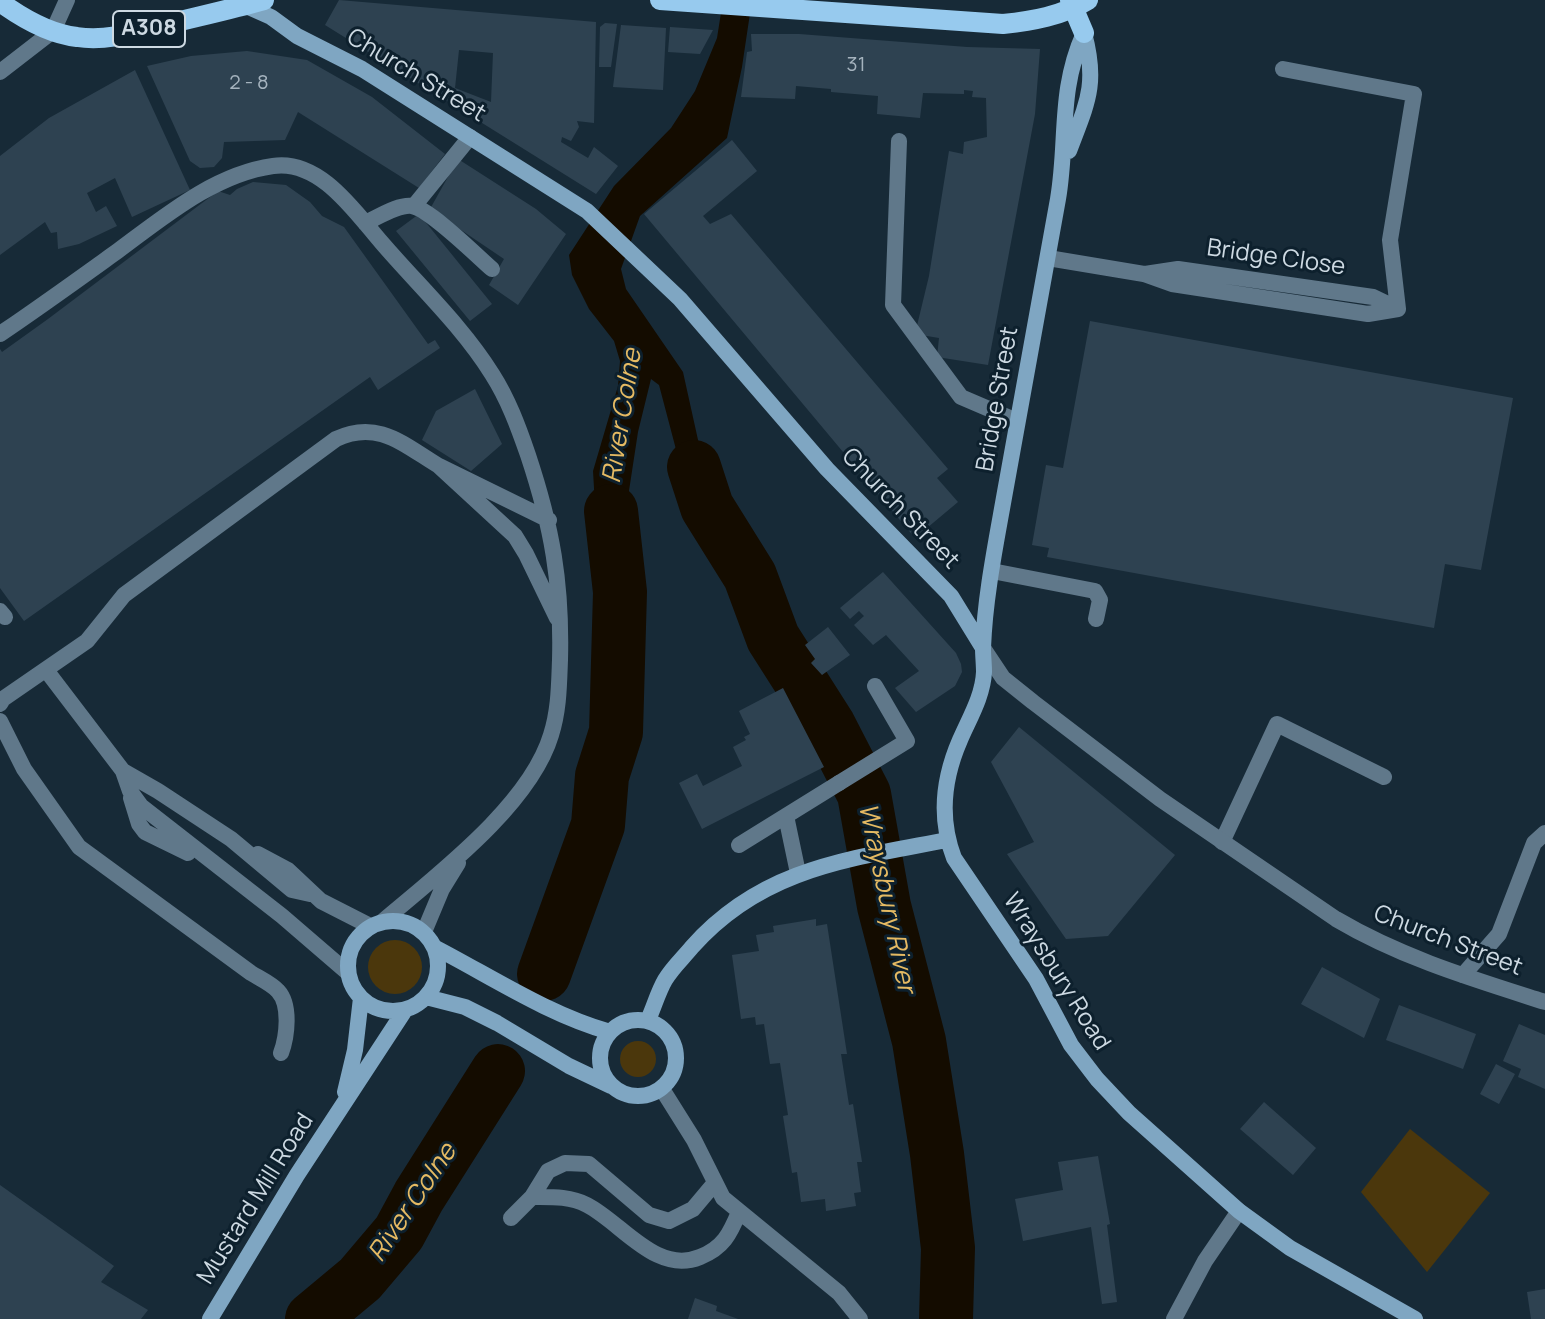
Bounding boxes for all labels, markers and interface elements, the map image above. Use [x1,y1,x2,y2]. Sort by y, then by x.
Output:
road number: A308 [113,11,185,47]
street label: Church Street [341,23,491,129]
house number: 31 [847,53,865,77]
house number: 2 - 8 [229,71,269,95]
street label: Bridge Close [1205,234,1347,282]
street label: Bridge Street [971,324,1025,474]
water label: River Colne [597,347,649,485]
street label: Church Street [835,443,965,575]
water label: Wraysbury River [851,800,921,996]
street label: Wraysbury Road [996,888,1116,1056]
street label: Church Street [1370,899,1526,983]
street label: Mustard Mill Road [192,1108,320,1290]
water label: River Colne [362,1138,464,1268]

